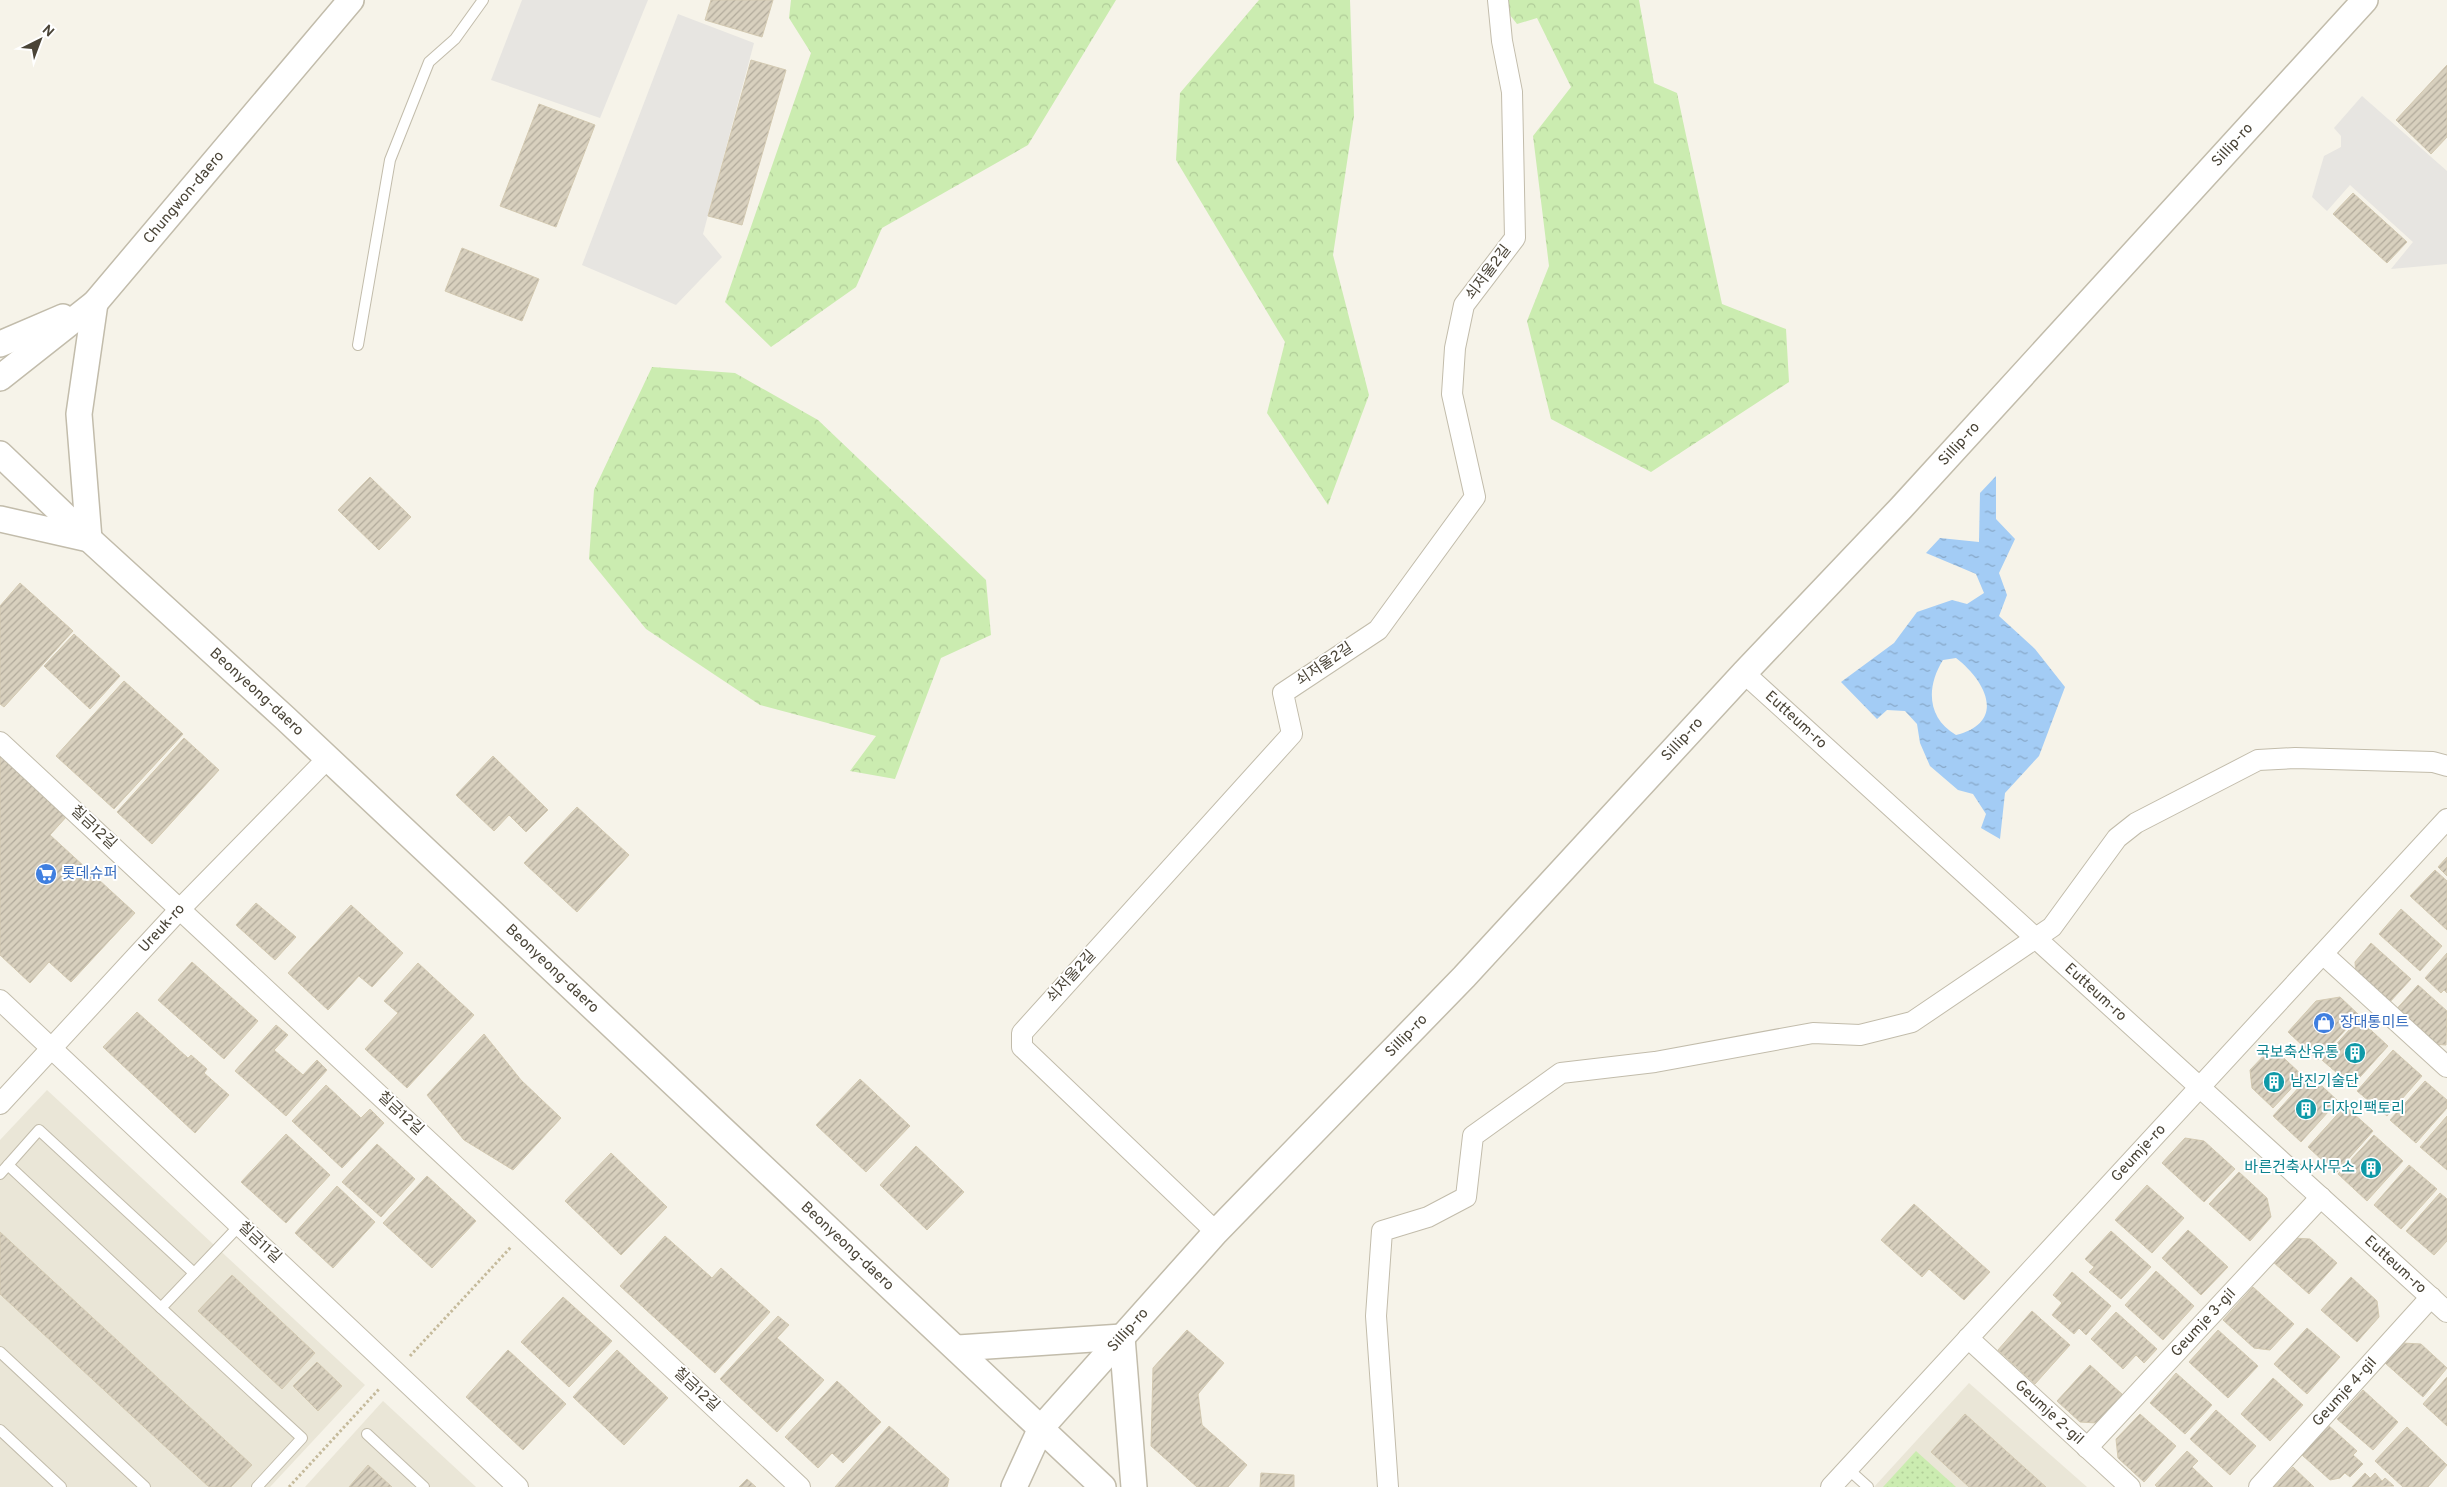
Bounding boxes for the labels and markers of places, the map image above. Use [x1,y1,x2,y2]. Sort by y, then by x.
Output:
supermarket icon: 롯데슈퍼 [34,862,58,886]
place label: 롯데슈퍼 [62,865,117,884]
shop icon: 장대통미트 [2312,1011,2336,1035]
place label: 장대통미트 [2340,1014,2409,1033]
building icon: 국보축산유통 [2343,1041,2367,1065]
place label: 국보축산유통 [2256,1044,2339,1063]
building icon: 남진기술단 [2262,1070,2286,1094]
place label: 남진기술단 [2290,1073,2359,1092]
building icon: 디자인팩토리 [2294,1097,2318,1121]
place label: 디자인팩토리 [2322,1100,2405,1119]
building icon: 바른건축사사무소 [2359,1156,2383,1180]
place label: 바른건축사사무소 [2245,1159,2355,1178]

